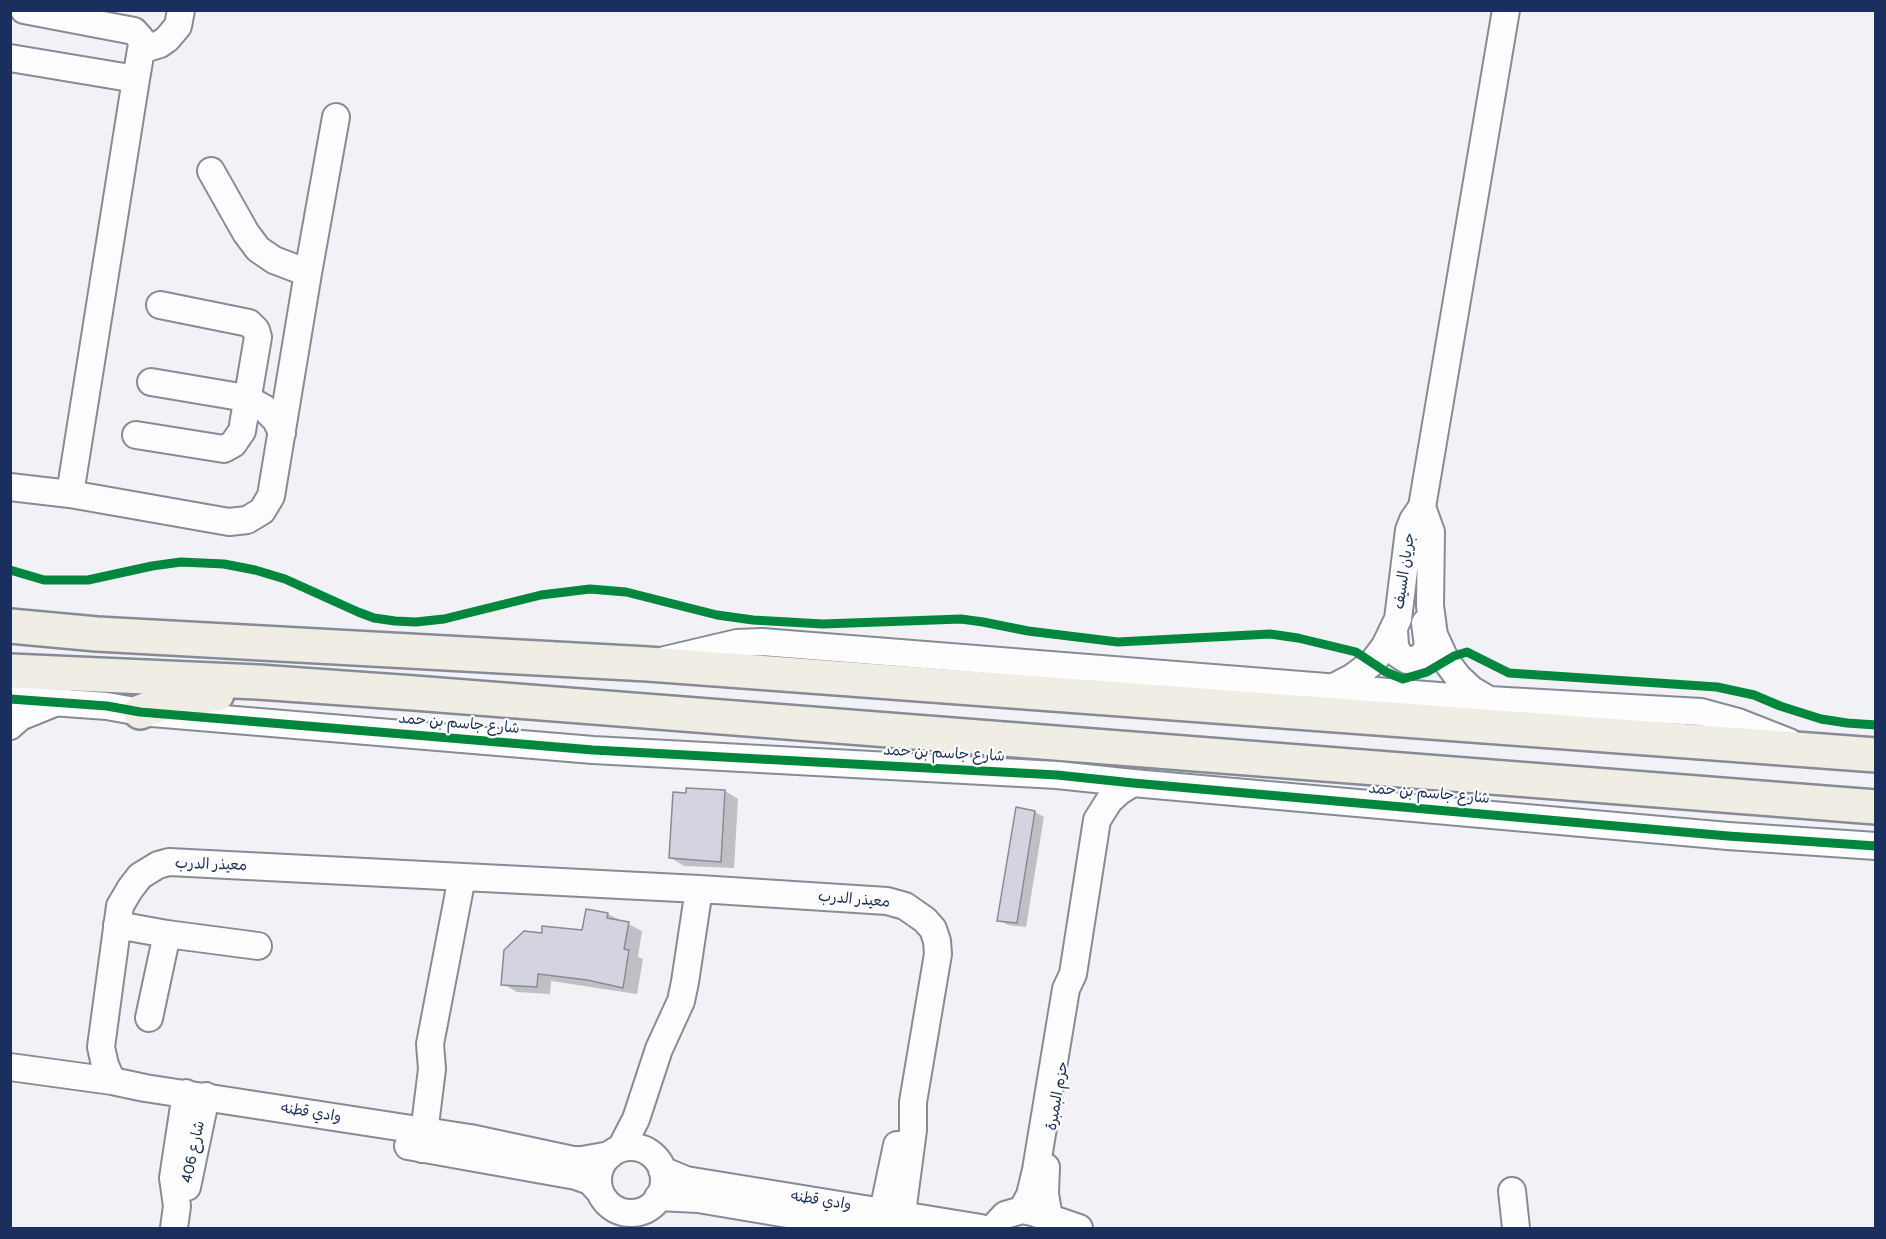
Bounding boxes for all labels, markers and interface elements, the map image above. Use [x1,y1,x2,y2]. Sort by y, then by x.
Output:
street label: جريان السيف [1391,532,1419,610]
street label: شارع جاسم بن حمد [398,710,520,738]
street label: شارع جاسم بن حمد [883,742,1005,766]
street label: شارع جاسم بن حمد [1368,780,1490,808]
street label: معيذر الدرب [175,855,247,875]
street label: معيذر الدرب [817,888,891,912]
street label: حزم البمبرة [1043,1060,1073,1132]
street label: وادي قطنه [280,1099,342,1127]
street label: شارع 406 [179,1119,209,1185]
street label: وادي قطنه [790,1187,852,1215]

